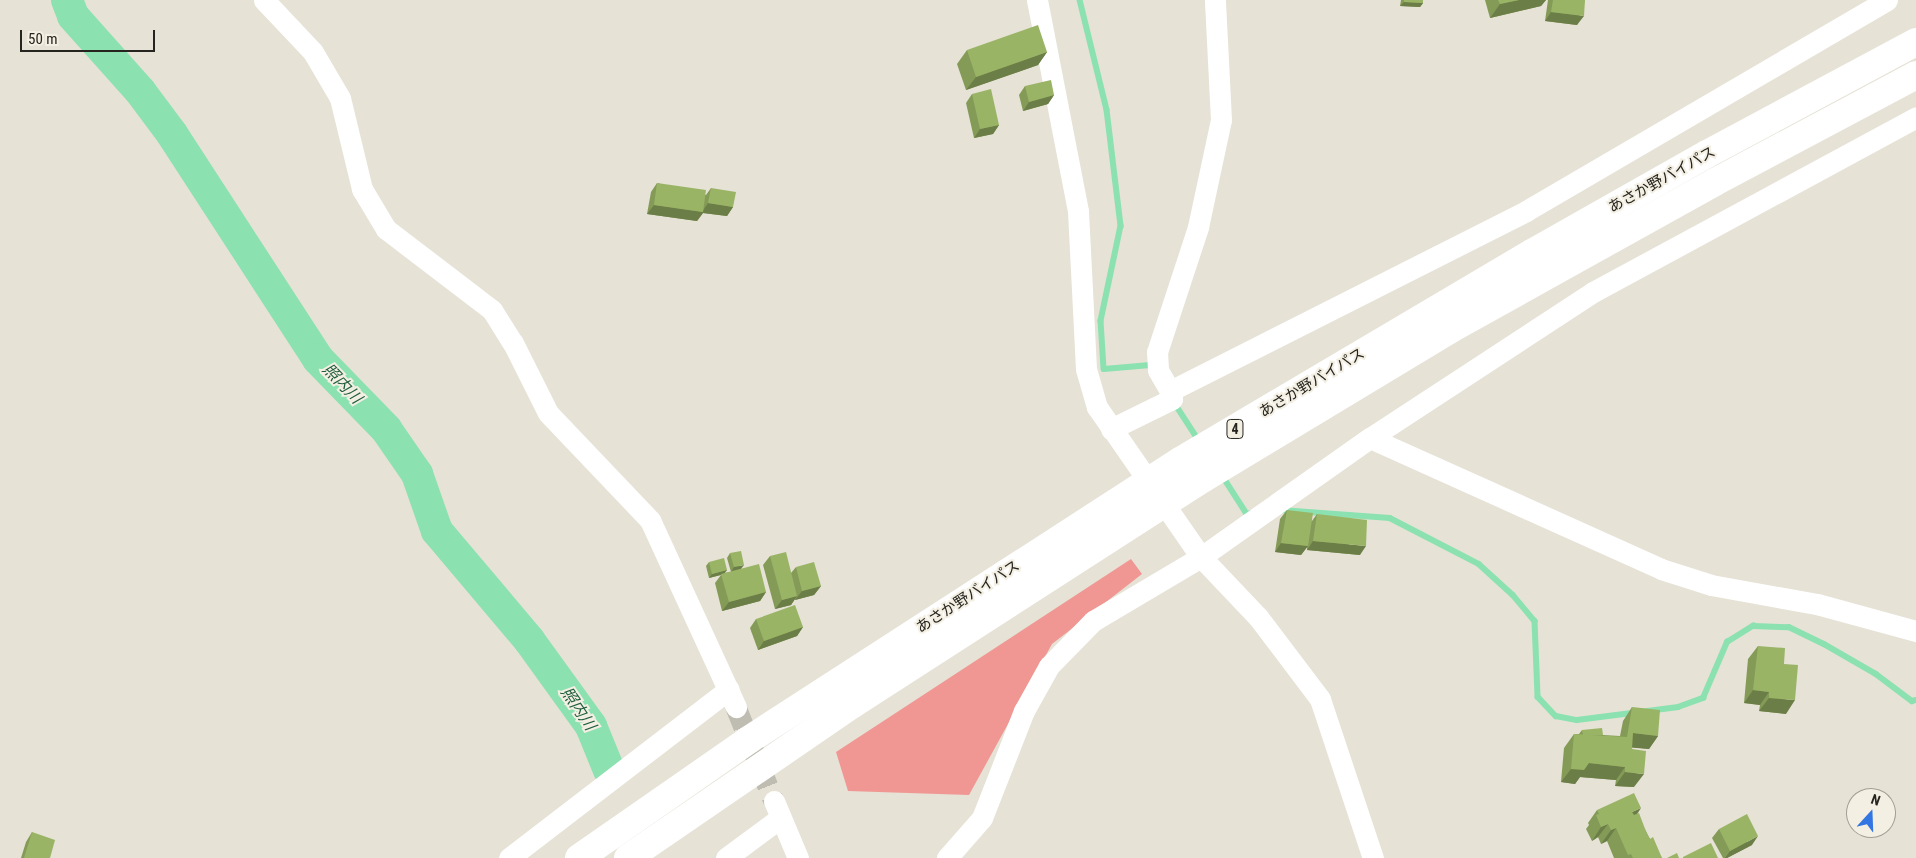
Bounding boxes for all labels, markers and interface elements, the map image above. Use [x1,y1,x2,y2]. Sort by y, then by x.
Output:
scale bar [22,20,158,52]
text: 50 m [28,30,58,48]
street label: あさか野バイパス [1605,143,1719,217]
street label: あさか野バイパス [1256,344,1368,422]
water label: 照内川 [318,360,366,408]
road number: 4 [1226,418,1244,440]
street label: あさか野バイパス [913,557,1023,637]
water label: 照内川 [557,684,599,734]
north arrow [1846,788,1896,838]
text: N [1869,791,1883,809]

